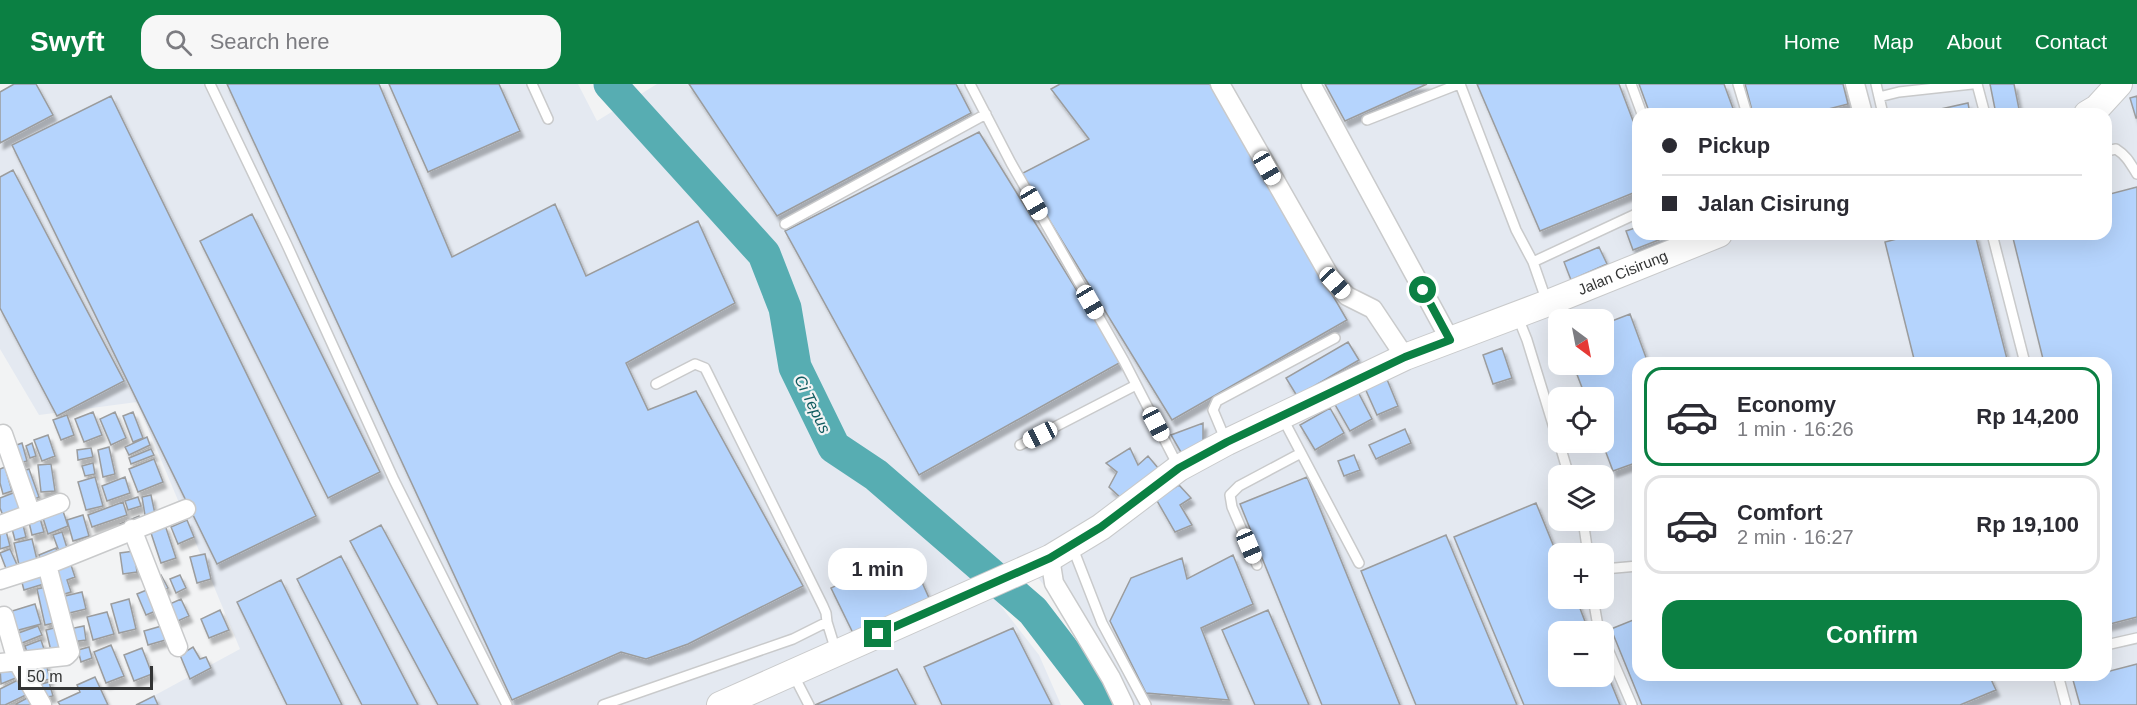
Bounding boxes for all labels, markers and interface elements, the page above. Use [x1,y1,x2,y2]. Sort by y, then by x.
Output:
search box [141,15,561,69]
text: Swyft [30,26,105,57]
icon: search [162,26,195,59]
text: Search here [210,29,330,54]
text: Home [1784,30,1840,53]
text: Map [1873,30,1914,53]
text: About [1947,30,2002,53]
text: Contact [2035,30,2107,53]
text: Pickup [1698,133,1770,158]
car [1250,148,1284,188]
car [1017,183,1051,223]
text: Jalan Cisirung [1698,191,1850,216]
street label: Jalan Cisirung [1575,247,1670,298]
car [1316,264,1354,302]
route start [1409,276,1436,303]
car [1073,282,1107,322]
north arrow [1548,309,1614,375]
map controls [1548,309,1614,687]
water label: Ci Tepus [791,372,834,436]
button: locate [1548,387,1614,453]
icon: car [1665,390,1719,444]
text: Economy [1737,392,1836,417]
car [1140,404,1172,444]
text: Rp 14,200 [1976,404,2079,429]
text: 1 min · 16:26 [1737,418,1854,440]
car [1020,419,1060,451]
button: layers [1548,465,1614,531]
icon: car [1665,498,1719,552]
text: Comfort [1737,500,1823,525]
text: Rp 19,100 [1976,512,2079,537]
car [1234,526,1264,566]
text: 2 min · 16:27 [1737,526,1854,548]
button: + [1548,543,1614,609]
callout: 1 min [828,547,928,589]
text: 1 min [851,558,904,580]
button: Confirm [1662,600,2082,669]
route end [864,620,891,647]
button: − [1548,621,1614,687]
scale bar [18,663,153,690]
text: 50 m [27,668,63,685]

